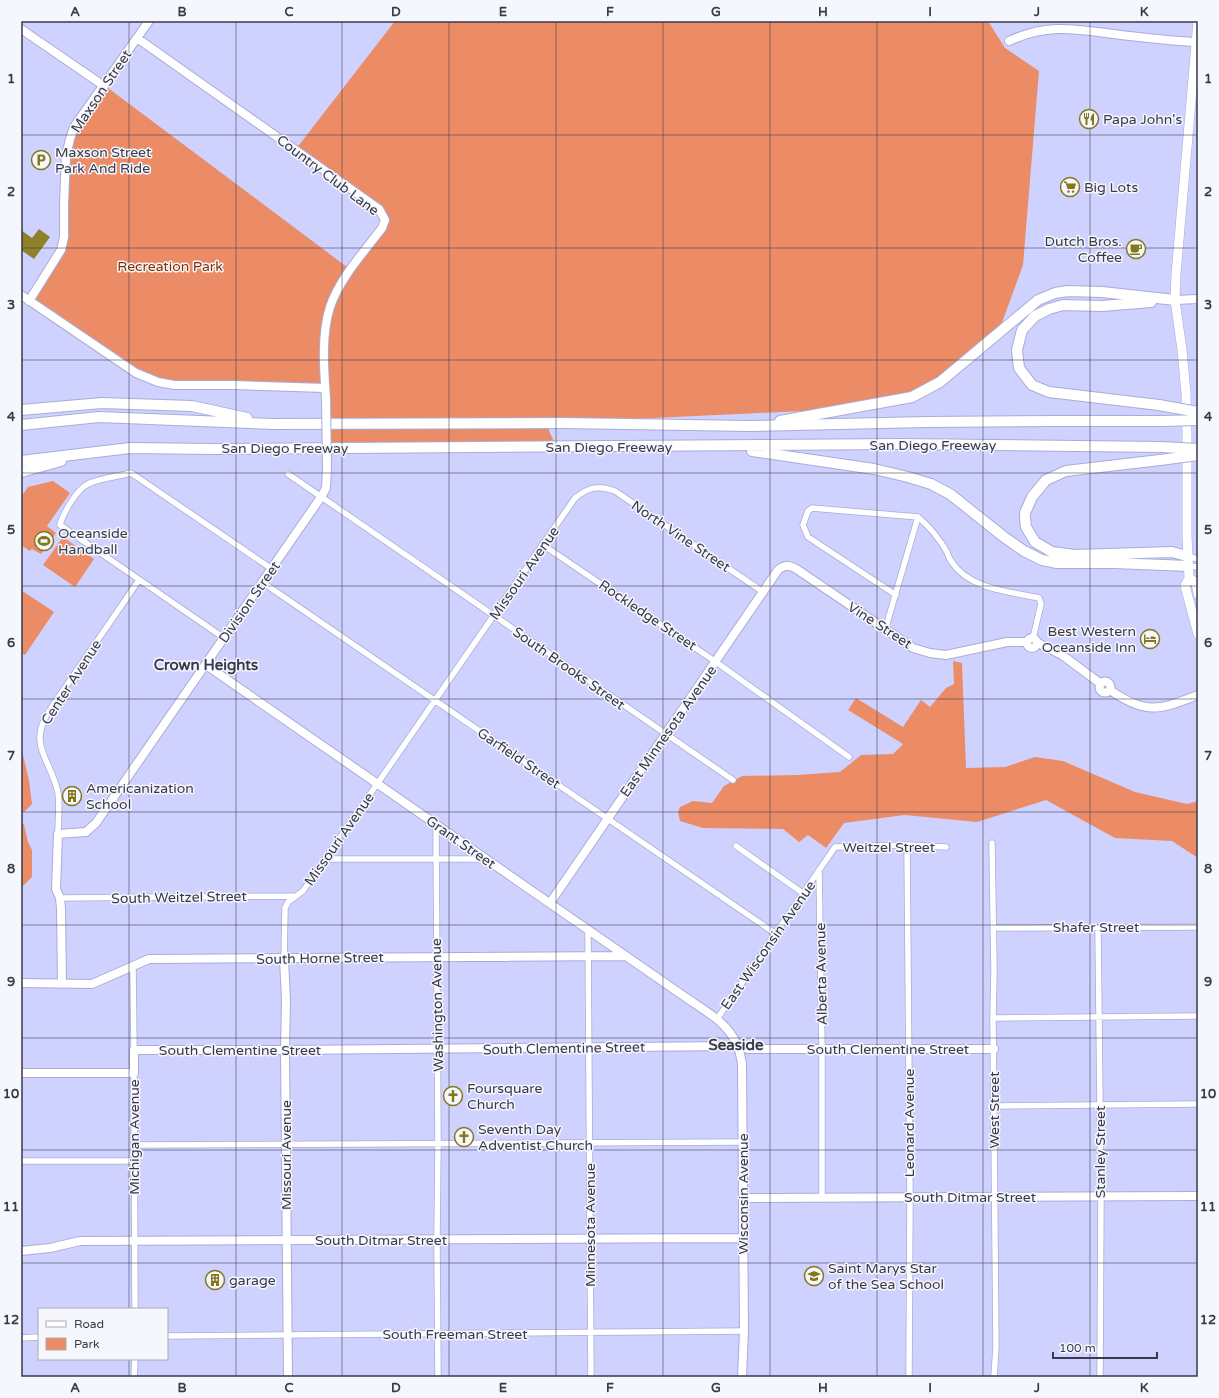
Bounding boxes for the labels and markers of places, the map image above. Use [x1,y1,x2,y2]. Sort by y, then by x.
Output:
restaurant icon: Papa John's [1078,108,1100,130]
place label: Papa John's [1103,111,1182,128]
place label: Maxson Street Park And Ride [55,144,152,177]
parking icon: Maxson Street Park And Ride [30,149,52,171]
supermarket icon: Big Lots [1059,176,1081,198]
place label: Big Lots [1084,179,1138,196]
place label: Dutch Bros. Coffee [1045,233,1122,266]
cafe icon: Dutch Bros. Coffee [1125,238,1147,260]
place label: Oceanside Handball [58,525,128,558]
sports icon: Oceanside Handball [33,530,55,552]
place label: Best Western Oceanside Inn [1042,623,1136,656]
hotel icon: Best Western Oceanside Inn [1139,628,1161,650]
place label: Americanization School [86,780,194,813]
building icon: Americanization School [61,785,83,807]
place label: Foursquare Church [467,1080,542,1113]
church icon: Foursquare Church [442,1085,464,1107]
place label: Seventh Day Adventist Church [478,1121,593,1154]
church icon: Seventh Day Adventist Church [453,1126,475,1148]
place label: Saint Marys Star of the Sea School [828,1260,944,1293]
school or university icon: Saint Marys Star of the Sea School [803,1265,825,1287]
building icon: garage [204,1269,226,1291]
place label: garage [229,1272,276,1289]

